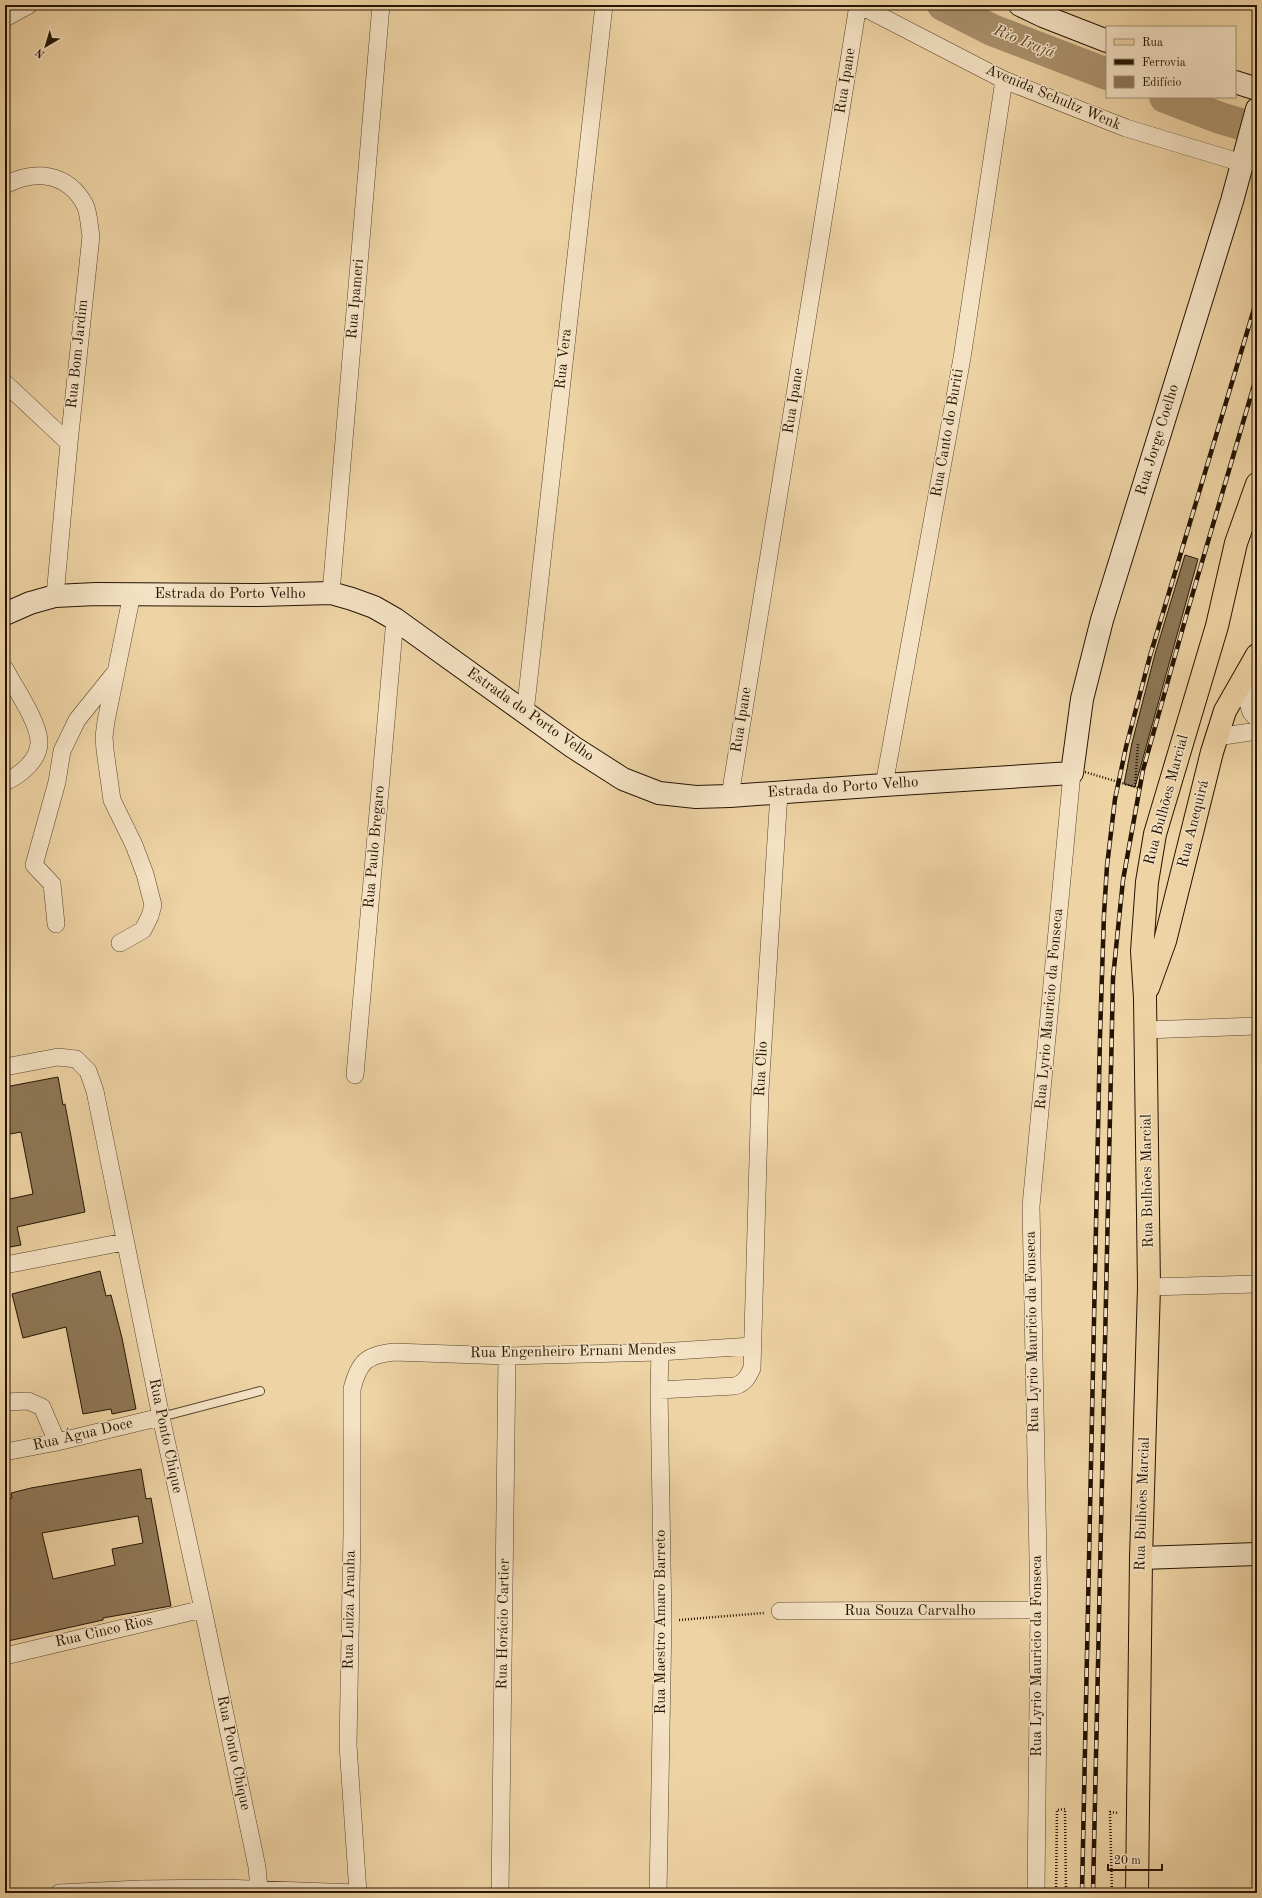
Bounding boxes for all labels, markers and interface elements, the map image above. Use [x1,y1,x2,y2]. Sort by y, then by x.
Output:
water label: Rio Irajá [990,22,1057,62]
north arrow [26,26,66,66]
legend [1106,26,1236,98]
text: Rua [1142,37,1163,49]
text: N [34,45,47,60]
street label: Rua Ipane [833,47,859,115]
text: Ferrovia [1142,57,1186,69]
street label: Avenida Schultz Wenk [983,63,1123,133]
text: Edifício [1142,77,1181,89]
street label: Rua Ipameri [345,258,367,340]
street label: Rua Bom Jardim [65,299,91,409]
street label: Rua Vera [553,327,575,390]
street label: Rua Ipane [781,367,807,435]
street label: Rua Canto do Buriti [929,368,967,498]
street label: Rua Jorge Coelho [1134,383,1182,497]
street label: Estrada do Porto Velho [154,587,306,602]
street label: Estrada do Porto Velho [464,666,596,764]
street label: Rua Ipane [729,686,755,754]
street label: Rua Bulhões Marcial [1142,733,1192,867]
street label: Estrada do Porto Velho [767,775,919,801]
street label: Rua Anequirá [1176,778,1212,869]
street label: Rua Paulo Bregaro [362,785,388,909]
street label: Rua Lyrio Mauricio da Fonseca [1034,907,1066,1110]
street label: Rua Clio [753,1041,771,1097]
street label: Rua Bulhões Marcial [1139,1114,1157,1248]
street label: Rua Lyrio Mauricio da Fonseca [1024,1230,1042,1433]
street label: Rua Engenheiro Ernani Mendes [470,1343,676,1361]
street label: Rua Ponto Chique [146,1377,185,1495]
street label: Rua Água Doce [31,1413,135,1454]
street label: Rua Bulhões Marcial [1133,1437,1153,1571]
street label: Rua Maestro Amaro Barreto [654,1529,669,1715]
street label: Rua Luiza Aranha [341,1550,359,1670]
street label: Rua Lyrio Mauricio da Fonseca [1030,1554,1045,1757]
street label: Rua Horácio Cartier [495,1558,513,1690]
street label: Rua Souza Carvalho [844,1604,976,1619]
street label: Rua Cinco Rios [54,1614,154,1650]
street label: Rua Ponto Chique [214,1694,253,1812]
scale bar [1108,1846,1162,1872]
text: 20 m [1114,1855,1141,1867]

